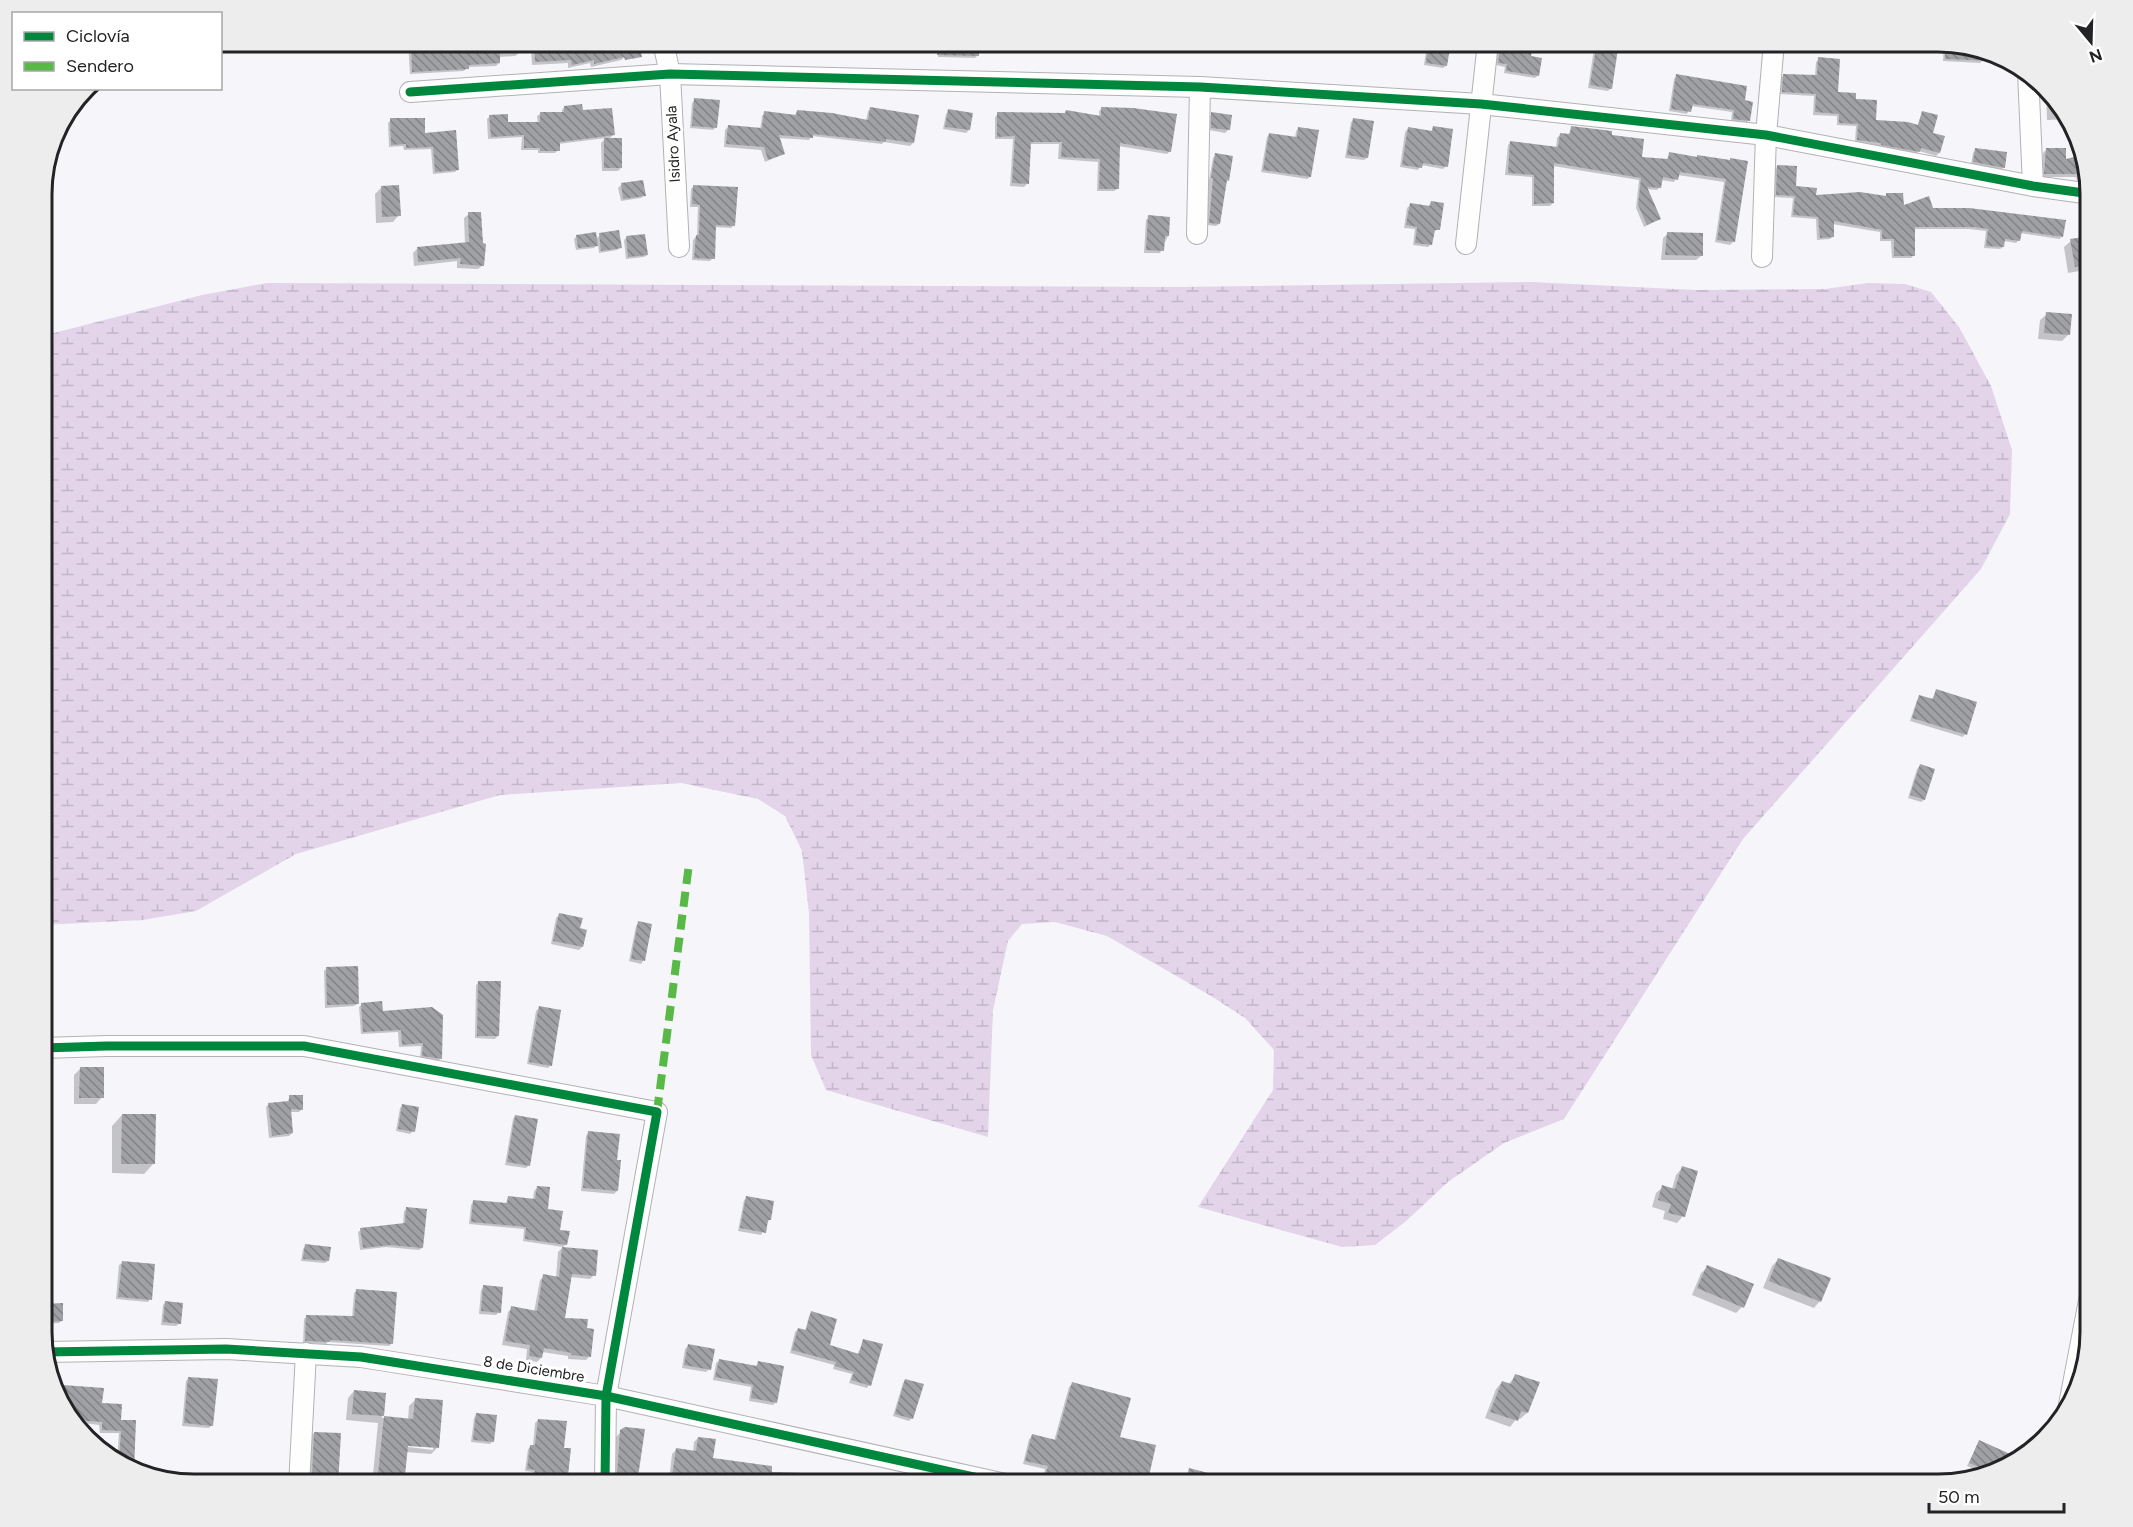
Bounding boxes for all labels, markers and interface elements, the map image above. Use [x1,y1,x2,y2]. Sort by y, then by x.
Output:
legend [12,12,222,90]
north arrow [2061,12,2121,72]
text: Ciclovía [66,25,130,47]
text: N [2087,45,2105,67]
text: Sendero [66,55,134,77]
street label: Isidro Ayala [662,105,684,183]
street label: 8 de Diciembre [482,1352,586,1386]
scale bar [1929,1476,2064,1514]
text: 50 m [1938,1486,1980,1508]

